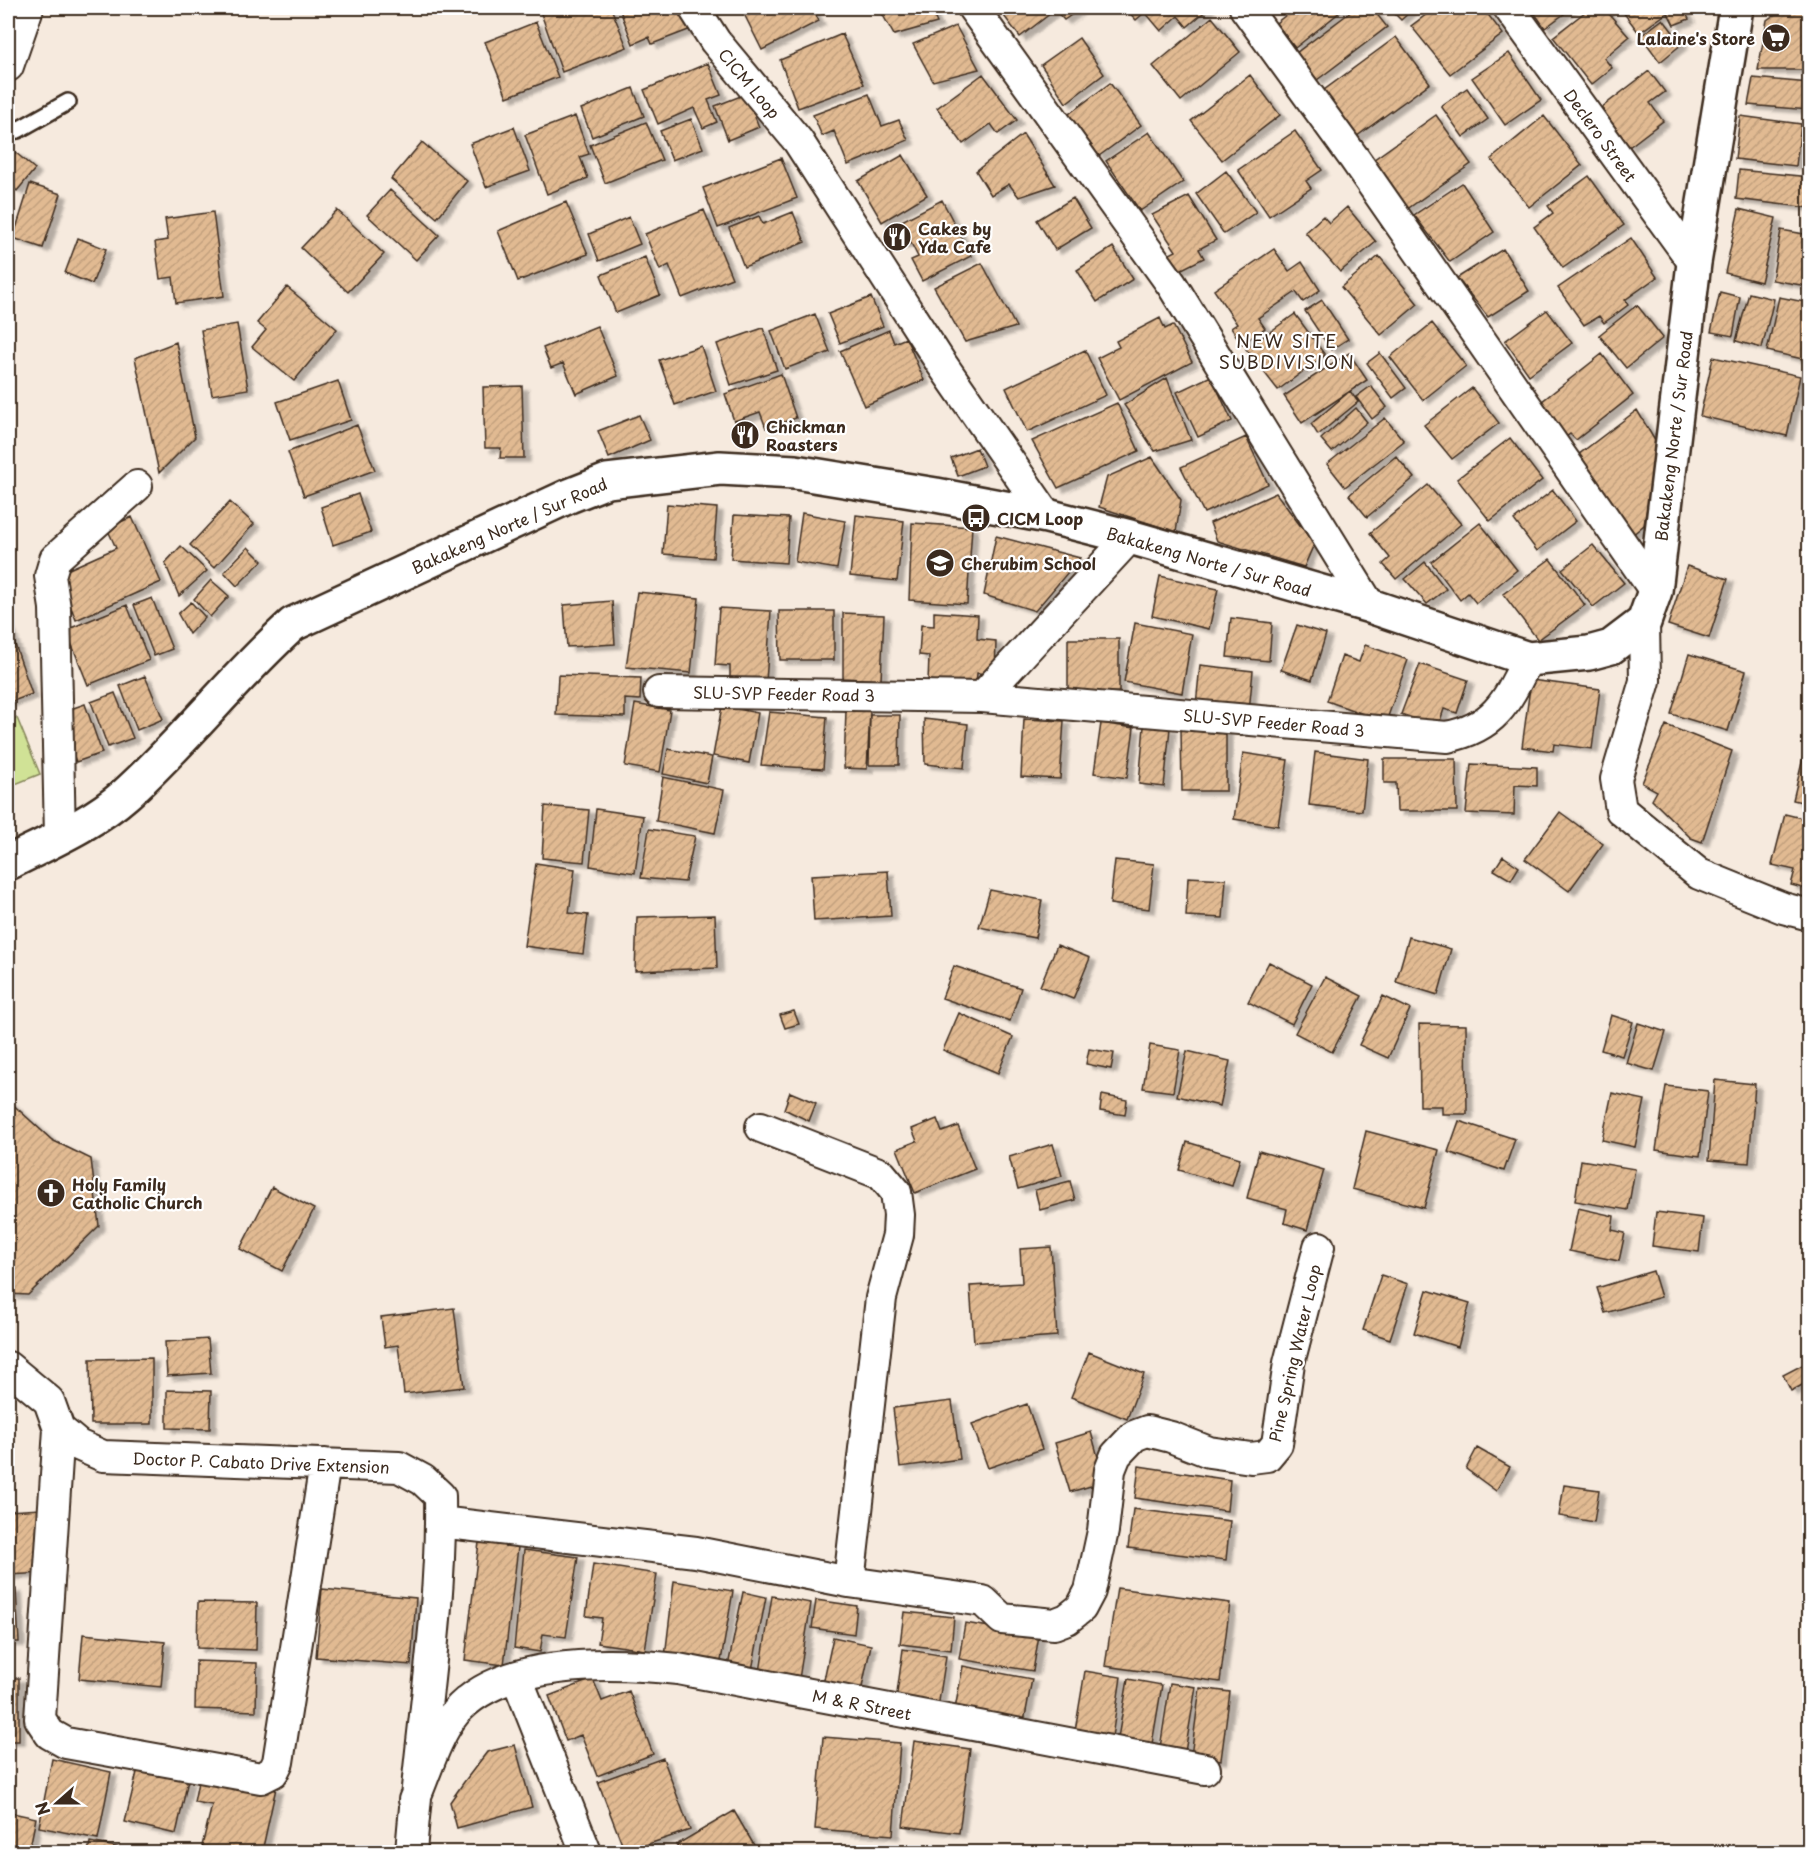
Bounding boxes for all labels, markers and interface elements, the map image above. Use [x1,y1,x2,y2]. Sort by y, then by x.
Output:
supermarket icon: Lalaine's Store [1760,22,1792,54]
place label: Lalaine's Store [1637,26,1755,50]
street label: CICM Loop [713,43,787,123]
street label: Declero Street [1559,84,1643,187]
place label: Cakes by Yda Cafe [918,216,991,258]
restaurant icon: Cakes by Yda Cafe [881,221,913,253]
district label: NEW SITE SUBDIVISION [1219,327,1355,375]
street label: Bakakeng Norte / Sur Road [1648,329,1698,543]
place label: Chickman Roasters [766,414,846,456]
restaurant icon: Chickman Roasters [729,419,761,451]
street label: Bakakeng Norte / Sur Road [407,471,611,579]
bus stop icon: CICM Loop [960,502,992,534]
place label: CICM Loop [997,506,1083,530]
street label: Bakakeng Norte / Sur Road [1104,520,1314,602]
school or university icon: Cherubim School [924,547,956,579]
place label: Cherubim School [961,551,1096,575]
street label: SLU-SVP Feeder Road 3 [693,679,875,707]
street label: SLU-SVP Feeder Road 3 [1182,702,1366,742]
place label: Holy Family Catholic Church [72,1172,203,1214]
church icon: Holy Family Catholic Church [35,1177,67,1209]
street label: Pine Spring Water Loop [1262,1262,1326,1444]
street label: Doctor P. Cabato Drive Extension [132,1446,390,1478]
street label: M & R Street [810,1683,914,1725]
north arrow [27,1773,87,1833]
text: N [29,1799,56,1819]

